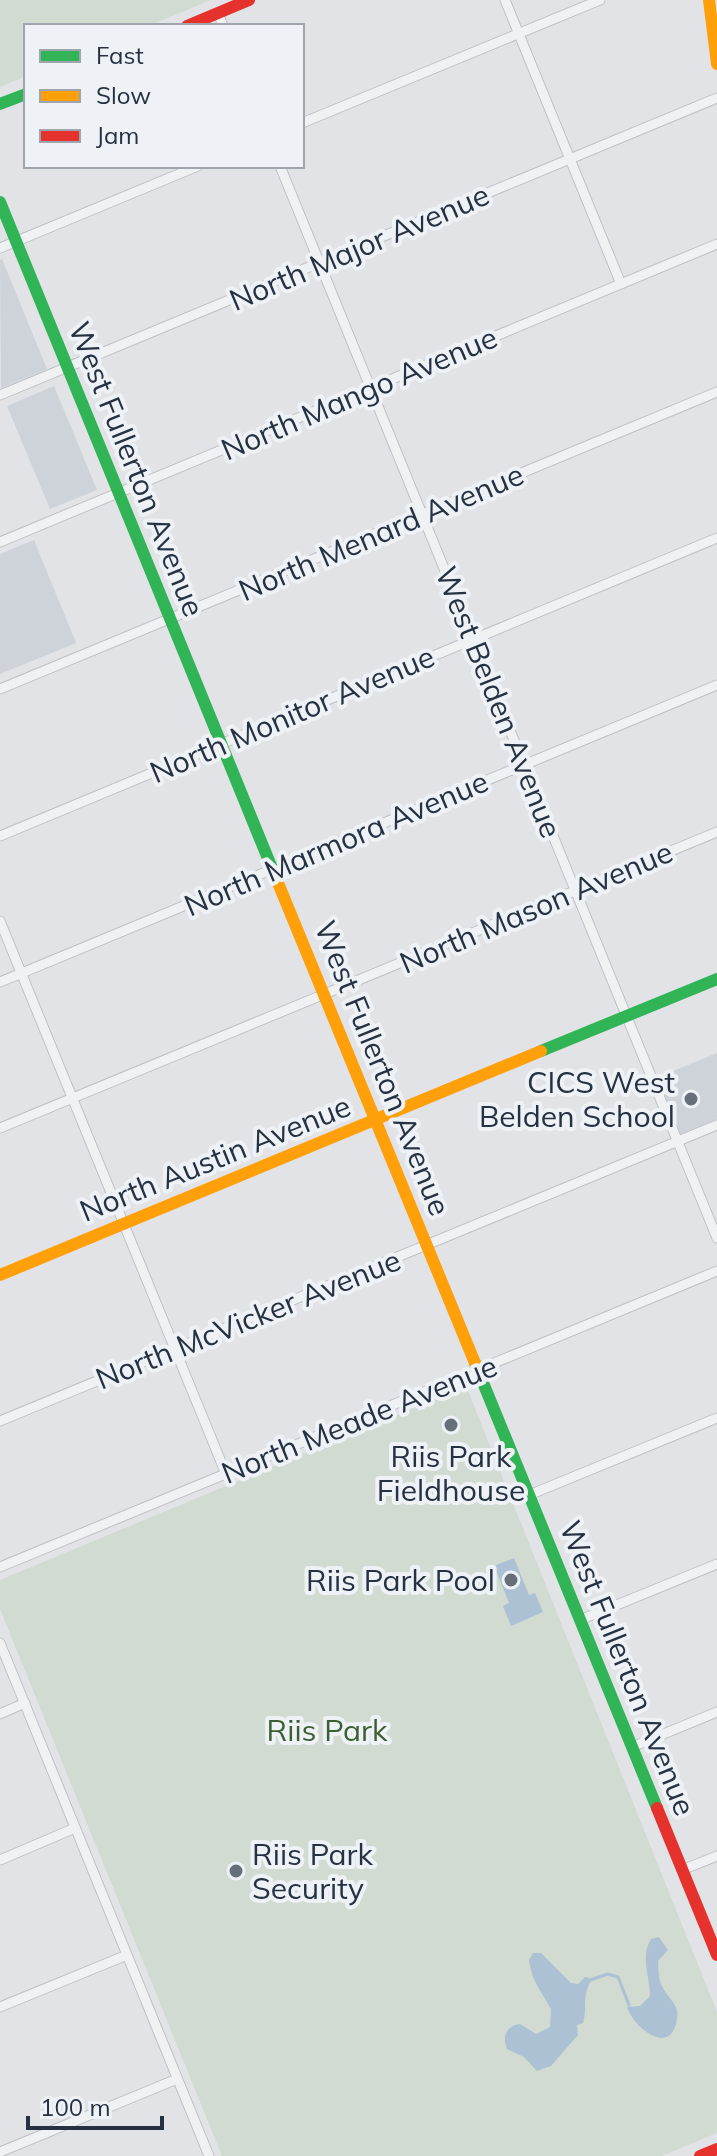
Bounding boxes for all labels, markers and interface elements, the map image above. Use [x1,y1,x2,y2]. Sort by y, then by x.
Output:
legend [24,24,304,168]
text: Fast [96,40,144,70]
text: Slow [96,80,151,110]
text: Jam [96,120,139,150]
street label: North Major Avenue [223,175,495,319]
street label: West Fullerton Avenue [60,316,214,622]
street label: North Mango Avenue [215,318,503,468]
street label: North Menard Avenue [233,455,529,609]
street label: West Belden Avenue [427,561,571,843]
street label: North Monitor Avenue [144,637,440,791]
street label: North Marmora Avenue [178,762,494,924]
street label: North Mason Avenue [394,832,678,982]
street label: West Fullerton Avenue [306,915,460,1221]
place label: CICS West Belden School [479,1063,675,1135]
street label: North Austin Avenue [74,1086,356,1230]
marker: CICS West Belden School [682,1090,700,1108]
street label: North McVicker Avenue [90,1240,406,1398]
street label: North Meade Avenue [216,1346,502,1492]
marker: Riis Park Fieldhouse [442,1416,460,1434]
place label: Riis Park Fieldhouse [377,1437,525,1509]
street label: West Fullerton Avenue [551,1515,705,1821]
place label: Riis Park Pool [306,1561,495,1599]
marker: Riis Park Pool [502,1571,520,1589]
park label: Riis Park [267,1711,388,1749]
place label: Riis Park Security [252,1835,373,1907]
marker: Riis Park Security [227,1862,245,1880]
scale bar [28,2080,162,2130]
text: 100 m [40,2092,111,2122]

